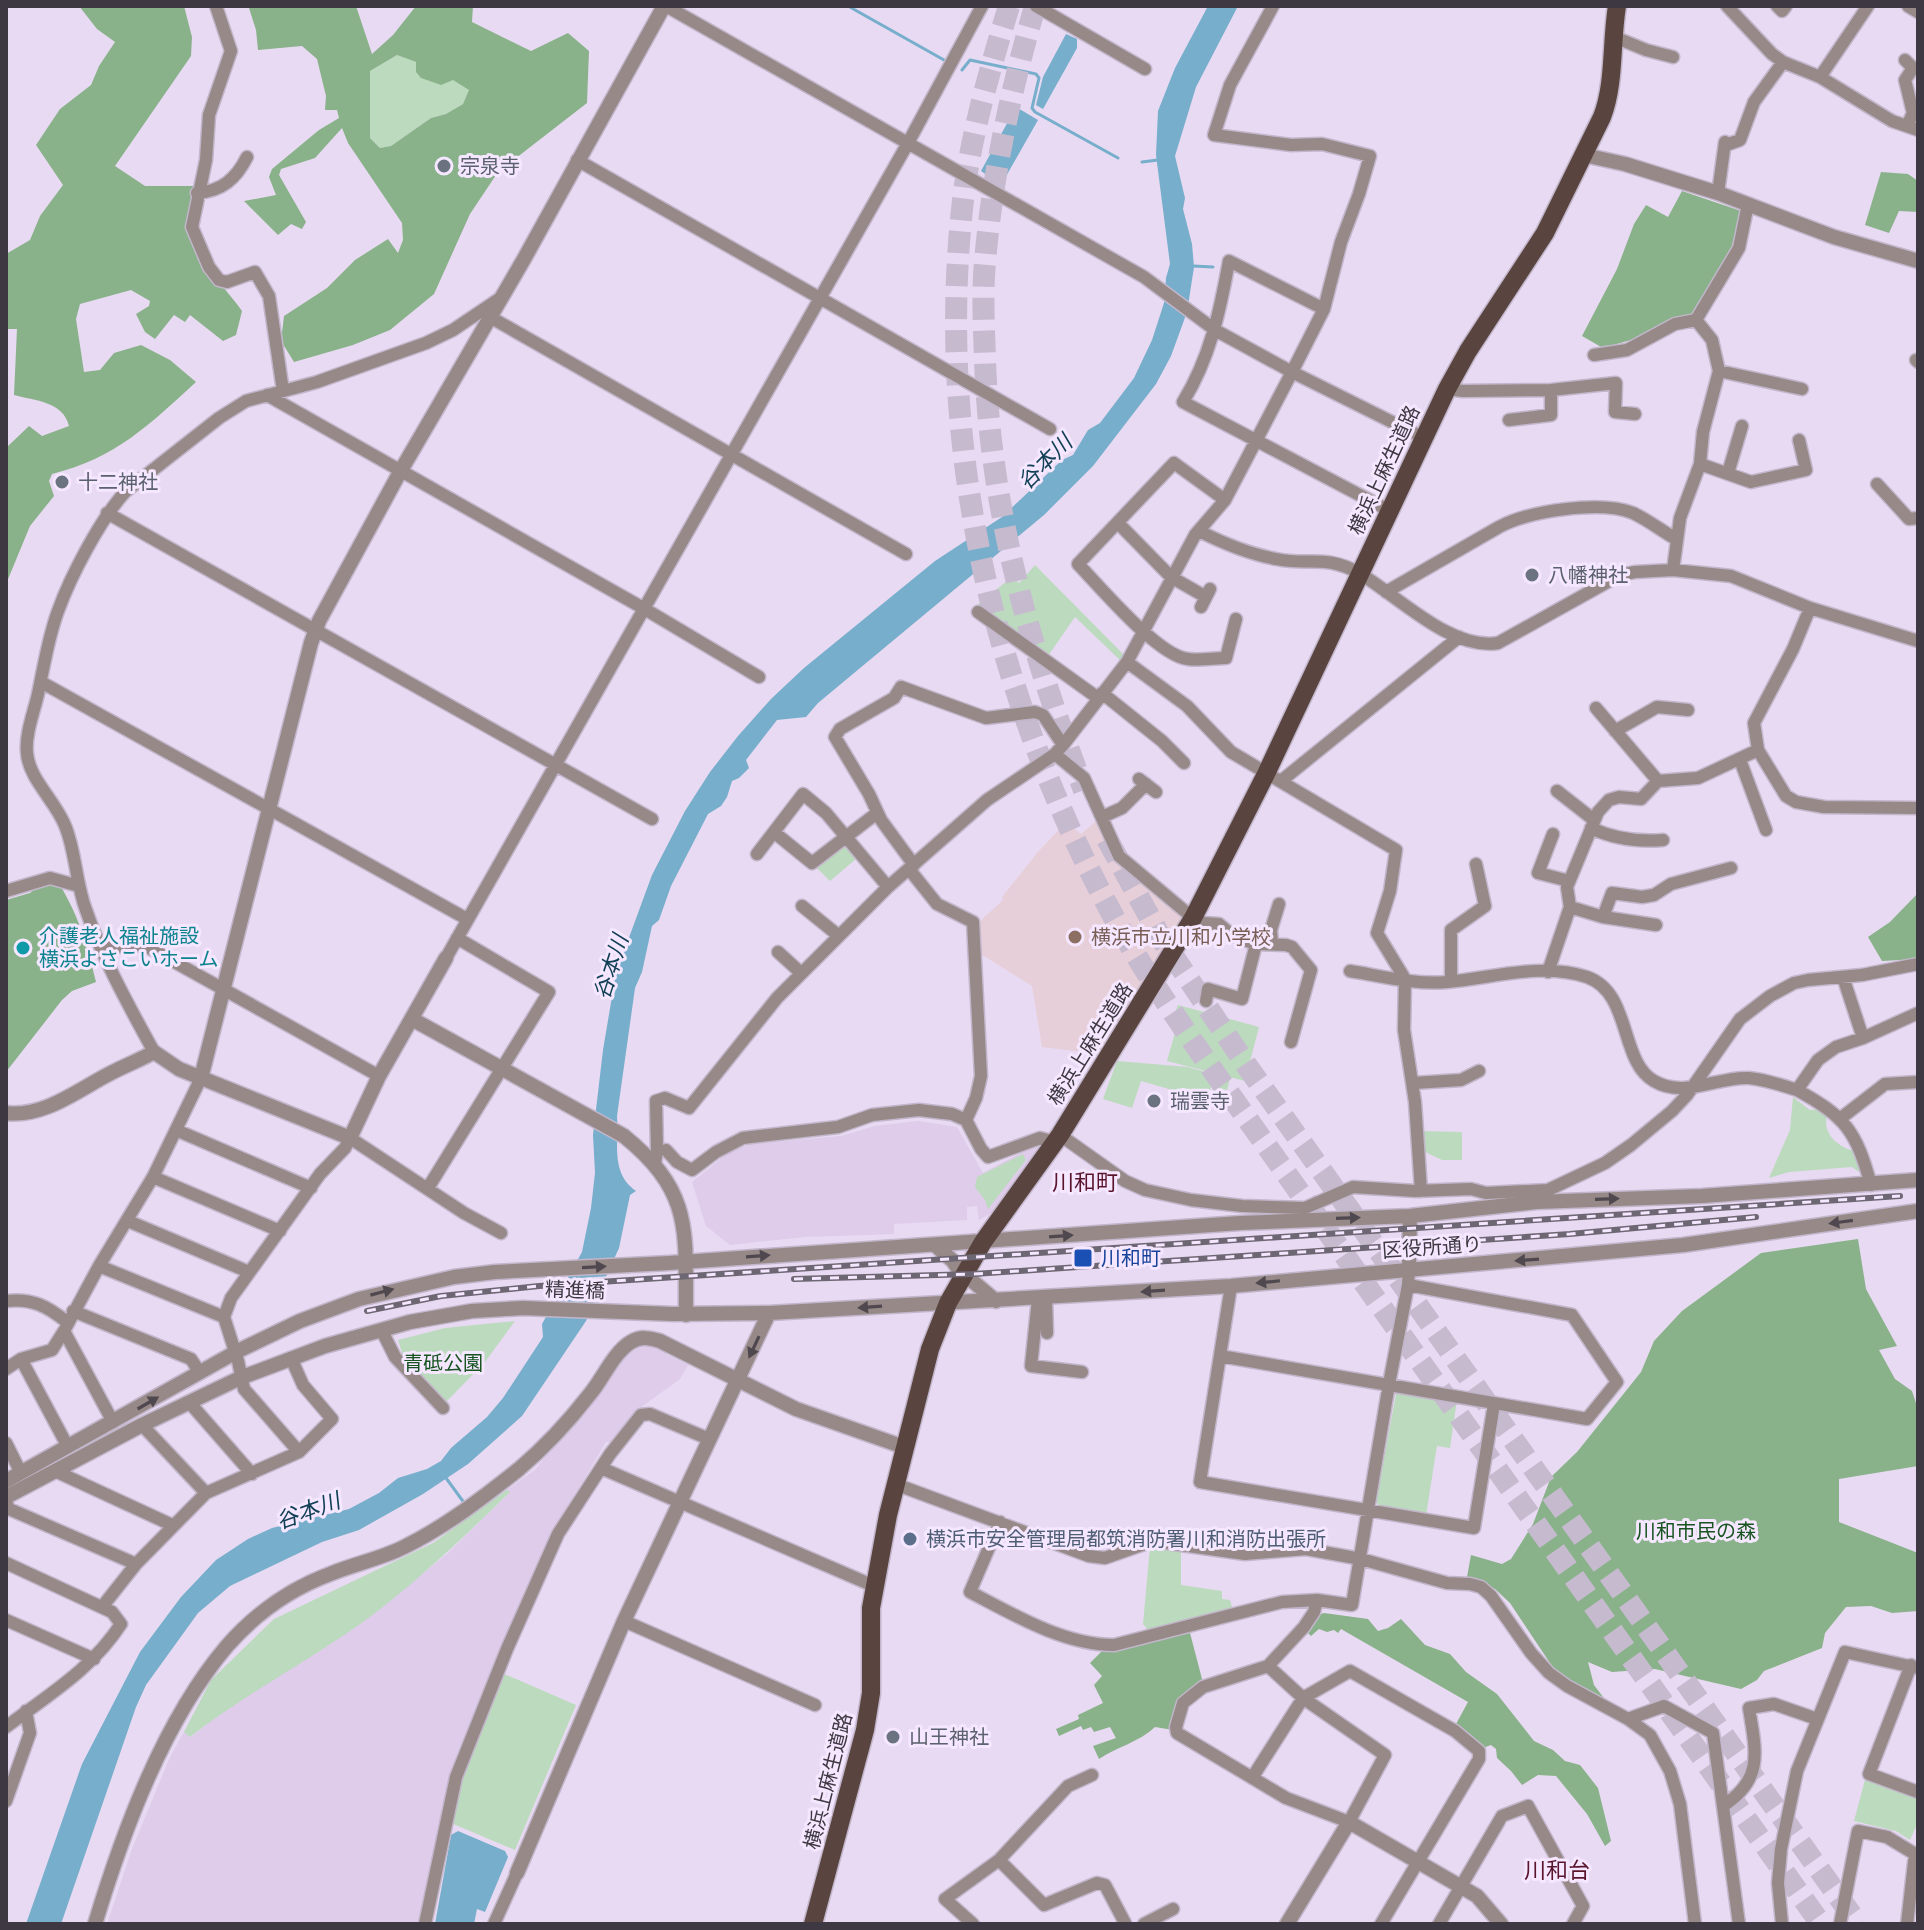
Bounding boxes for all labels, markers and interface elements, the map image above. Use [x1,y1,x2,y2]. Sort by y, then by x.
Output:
place label: 宗泉寺 [460,154,520,178]
marker: 宗泉寺 [435,157,453,175]
street label: 横浜上麻生道路 [1344,401,1424,539]
water label: 谷本川 [1013,428,1079,494]
place label: 十二神社 [78,470,158,494]
marker: 十二神社 [53,473,71,491]
place label: 八幡神社 [1548,563,1628,587]
marker: 八幡神社 [1523,566,1541,584]
place label: 介護老人福祉施設 横浜よさこいホーム [39,924,218,971]
place label: 横浜市立川和小学校 [1091,925,1271,949]
marker: 横浜市立川和小学校 [1066,928,1084,946]
water label: 谷本川 [589,930,634,1002]
marker: 介護老人福祉施設 横浜よさこいホーム [14,939,32,957]
street label: 横浜上麻生道路 [1043,978,1137,1110]
place label: 瑞雲寺 [1170,1089,1230,1113]
marker: 瑞雲寺 [1145,1092,1163,1110]
district label: 川和町 [1052,1170,1118,1195]
one-way arrow [1595,1193,1620,1206]
one-way arrow [1336,1212,1361,1225]
one-way arrow [1828,1216,1853,1229]
one-way arrow [1049,1229,1074,1242]
street label: 区役所通り [1381,1232,1483,1262]
place label: 川和町 [1101,1246,1161,1270]
marker: 川和町 [1072,1247,1094,1269]
one-way arrow [746,1249,771,1262]
one-way arrow [1514,1254,1539,1267]
one-way arrow [582,1260,607,1273]
one-way arrow [1255,1276,1280,1289]
street label: 精進橋 [545,1277,605,1303]
one-way arrow [1141,1285,1166,1298]
one-way arrow [369,1286,394,1298]
one-way arrow [857,1301,882,1314]
one-way arrow [747,1335,761,1359]
park label: 青砥公園 [403,1351,483,1375]
one-way arrow [136,1396,159,1410]
water label: 谷本川 [273,1487,345,1534]
park label: 川和市民の森 [1636,1519,1756,1543]
place label: 横浜市安全管理局都筑消防署川和消防出張所 [926,1527,1326,1551]
marker: 横浜市安全管理局都筑消防署川和消防出張所 [901,1530,919,1548]
street label: 横浜上麻生道路 [799,1710,857,1852]
place label: 山王神社 [909,1725,989,1749]
marker: 山王神社 [884,1728,902,1746]
district label: 川和台 [1524,1858,1590,1883]

